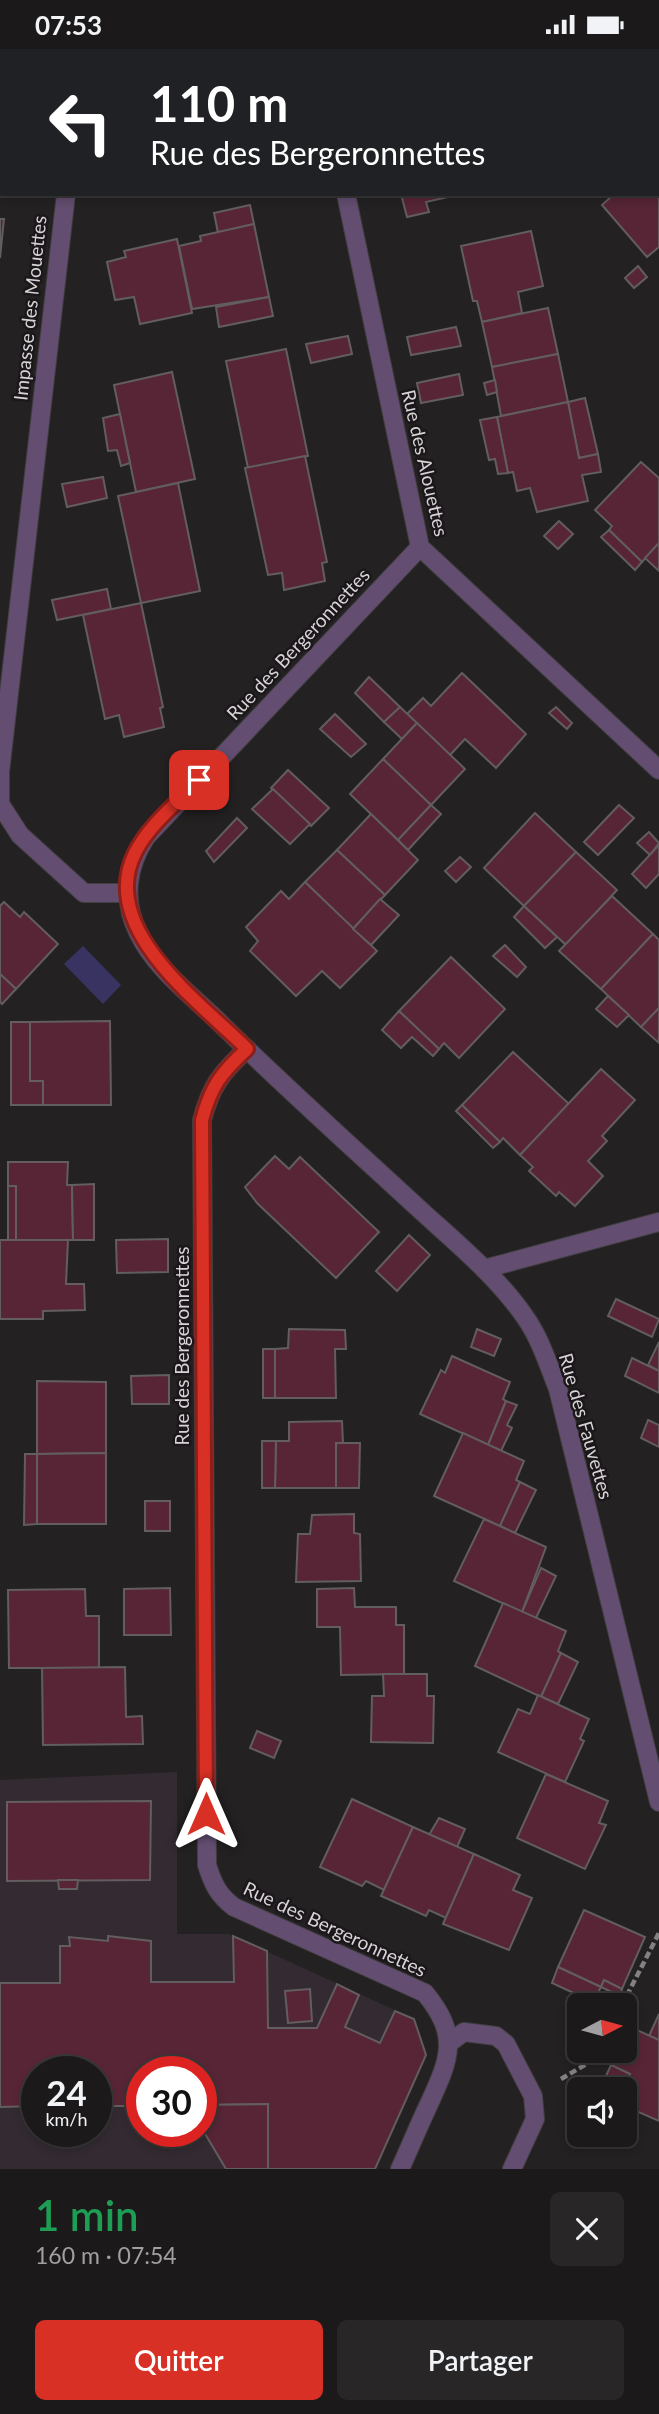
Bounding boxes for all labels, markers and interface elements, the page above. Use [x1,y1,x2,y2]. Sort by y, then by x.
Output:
text: 07:53 [35,9,102,41]
text: 110 m [150,74,288,132]
icon: left [35,77,126,168]
text: Rue des Bergeronnettes [150,133,485,172]
street label: Impasse des Mouettes [8,214,51,402]
street label: Rue des Alouettes [397,387,454,539]
street label: Rue des Bergeronnettes [221,563,374,724]
pin [169,750,229,810]
icon: arrive [180,761,218,799]
street label: Rue des Bergeronnettes [170,1246,193,1446]
street label: Rue des Fauvettes [555,1350,618,1502]
position arrow [169,1777,243,1851]
street label: Rue des Bergeronnettes [240,1876,430,1981]
north arrow [567,1993,637,2063]
map controls [567,1993,637,2147]
speed limit sign: 30 [126,2056,217,2147]
text: 24 [46,2071,87,2113]
button: sound [567,2077,637,2147]
text: km/h [45,2108,88,2130]
text: 1 min [35,2190,139,2240]
button: close [550,2192,624,2266]
text: 160 m · 07:54 [35,2241,177,2269]
button: Quitter [35,2320,323,2400]
button: Partager [337,2320,624,2400]

